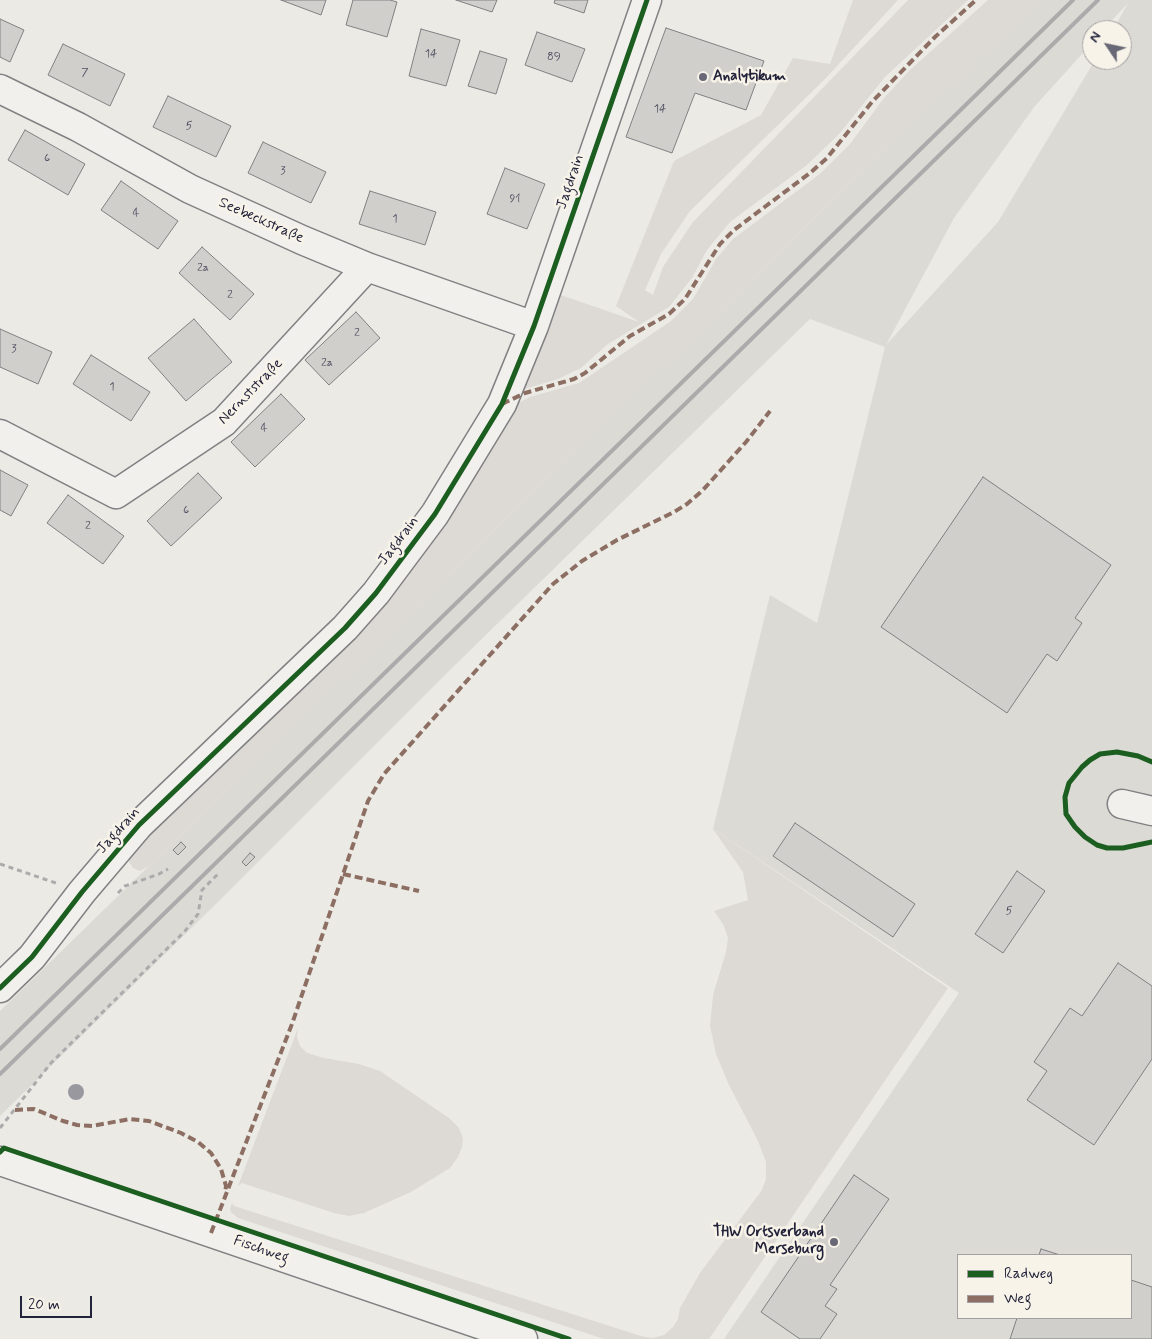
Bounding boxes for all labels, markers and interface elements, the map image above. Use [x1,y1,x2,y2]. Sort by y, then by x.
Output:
north arrow [1082,20,1132,70]
text: N [1085,28,1105,46]
house number: 14 [425,47,437,61]
house number: 89 [547,50,561,64]
house number: 7 [81,66,89,80]
place label: Analytikum [713,68,786,86]
marker: Analytikum [697,71,709,83]
house number: 14 [654,102,666,116]
house number: 5 [185,119,193,133]
house number: 6 [44,151,50,165]
street label: Jagdrain [553,152,589,212]
house number: 3 [280,164,286,178]
house number: 91 [509,192,521,206]
street label: Seebeckstraße [216,194,306,248]
house number: 4 [133,206,139,220]
house number: 1 [392,212,398,226]
house number: 2a [197,261,209,275]
house number: 2 [227,288,233,302]
house number: 2 [354,326,360,340]
house number: 3 [11,342,17,356]
street label: Nernststraße [215,355,287,429]
house number: 2a [321,356,333,370]
house number: 1 [109,380,115,394]
house number: 4 [261,421,267,435]
house number: 6 [183,503,189,517]
street label: Jagdrain [375,513,423,569]
house number: 2 [85,519,91,533]
street label: Jagdrain [93,804,145,858]
house number: 5 [1005,904,1013,918]
place label: THW Ortsverband Merseburg [713,1224,824,1259]
street label: Fischweg [231,1232,291,1268]
marker: THW Ortsverband Merseburg [828,1236,840,1248]
legend [957,1254,1132,1319]
text: Radweg [1004,1264,1053,1284]
scale bar [22,1286,95,1318]
text: Weg [1004,1289,1031,1309]
text: 20 m [28,1295,60,1315]

